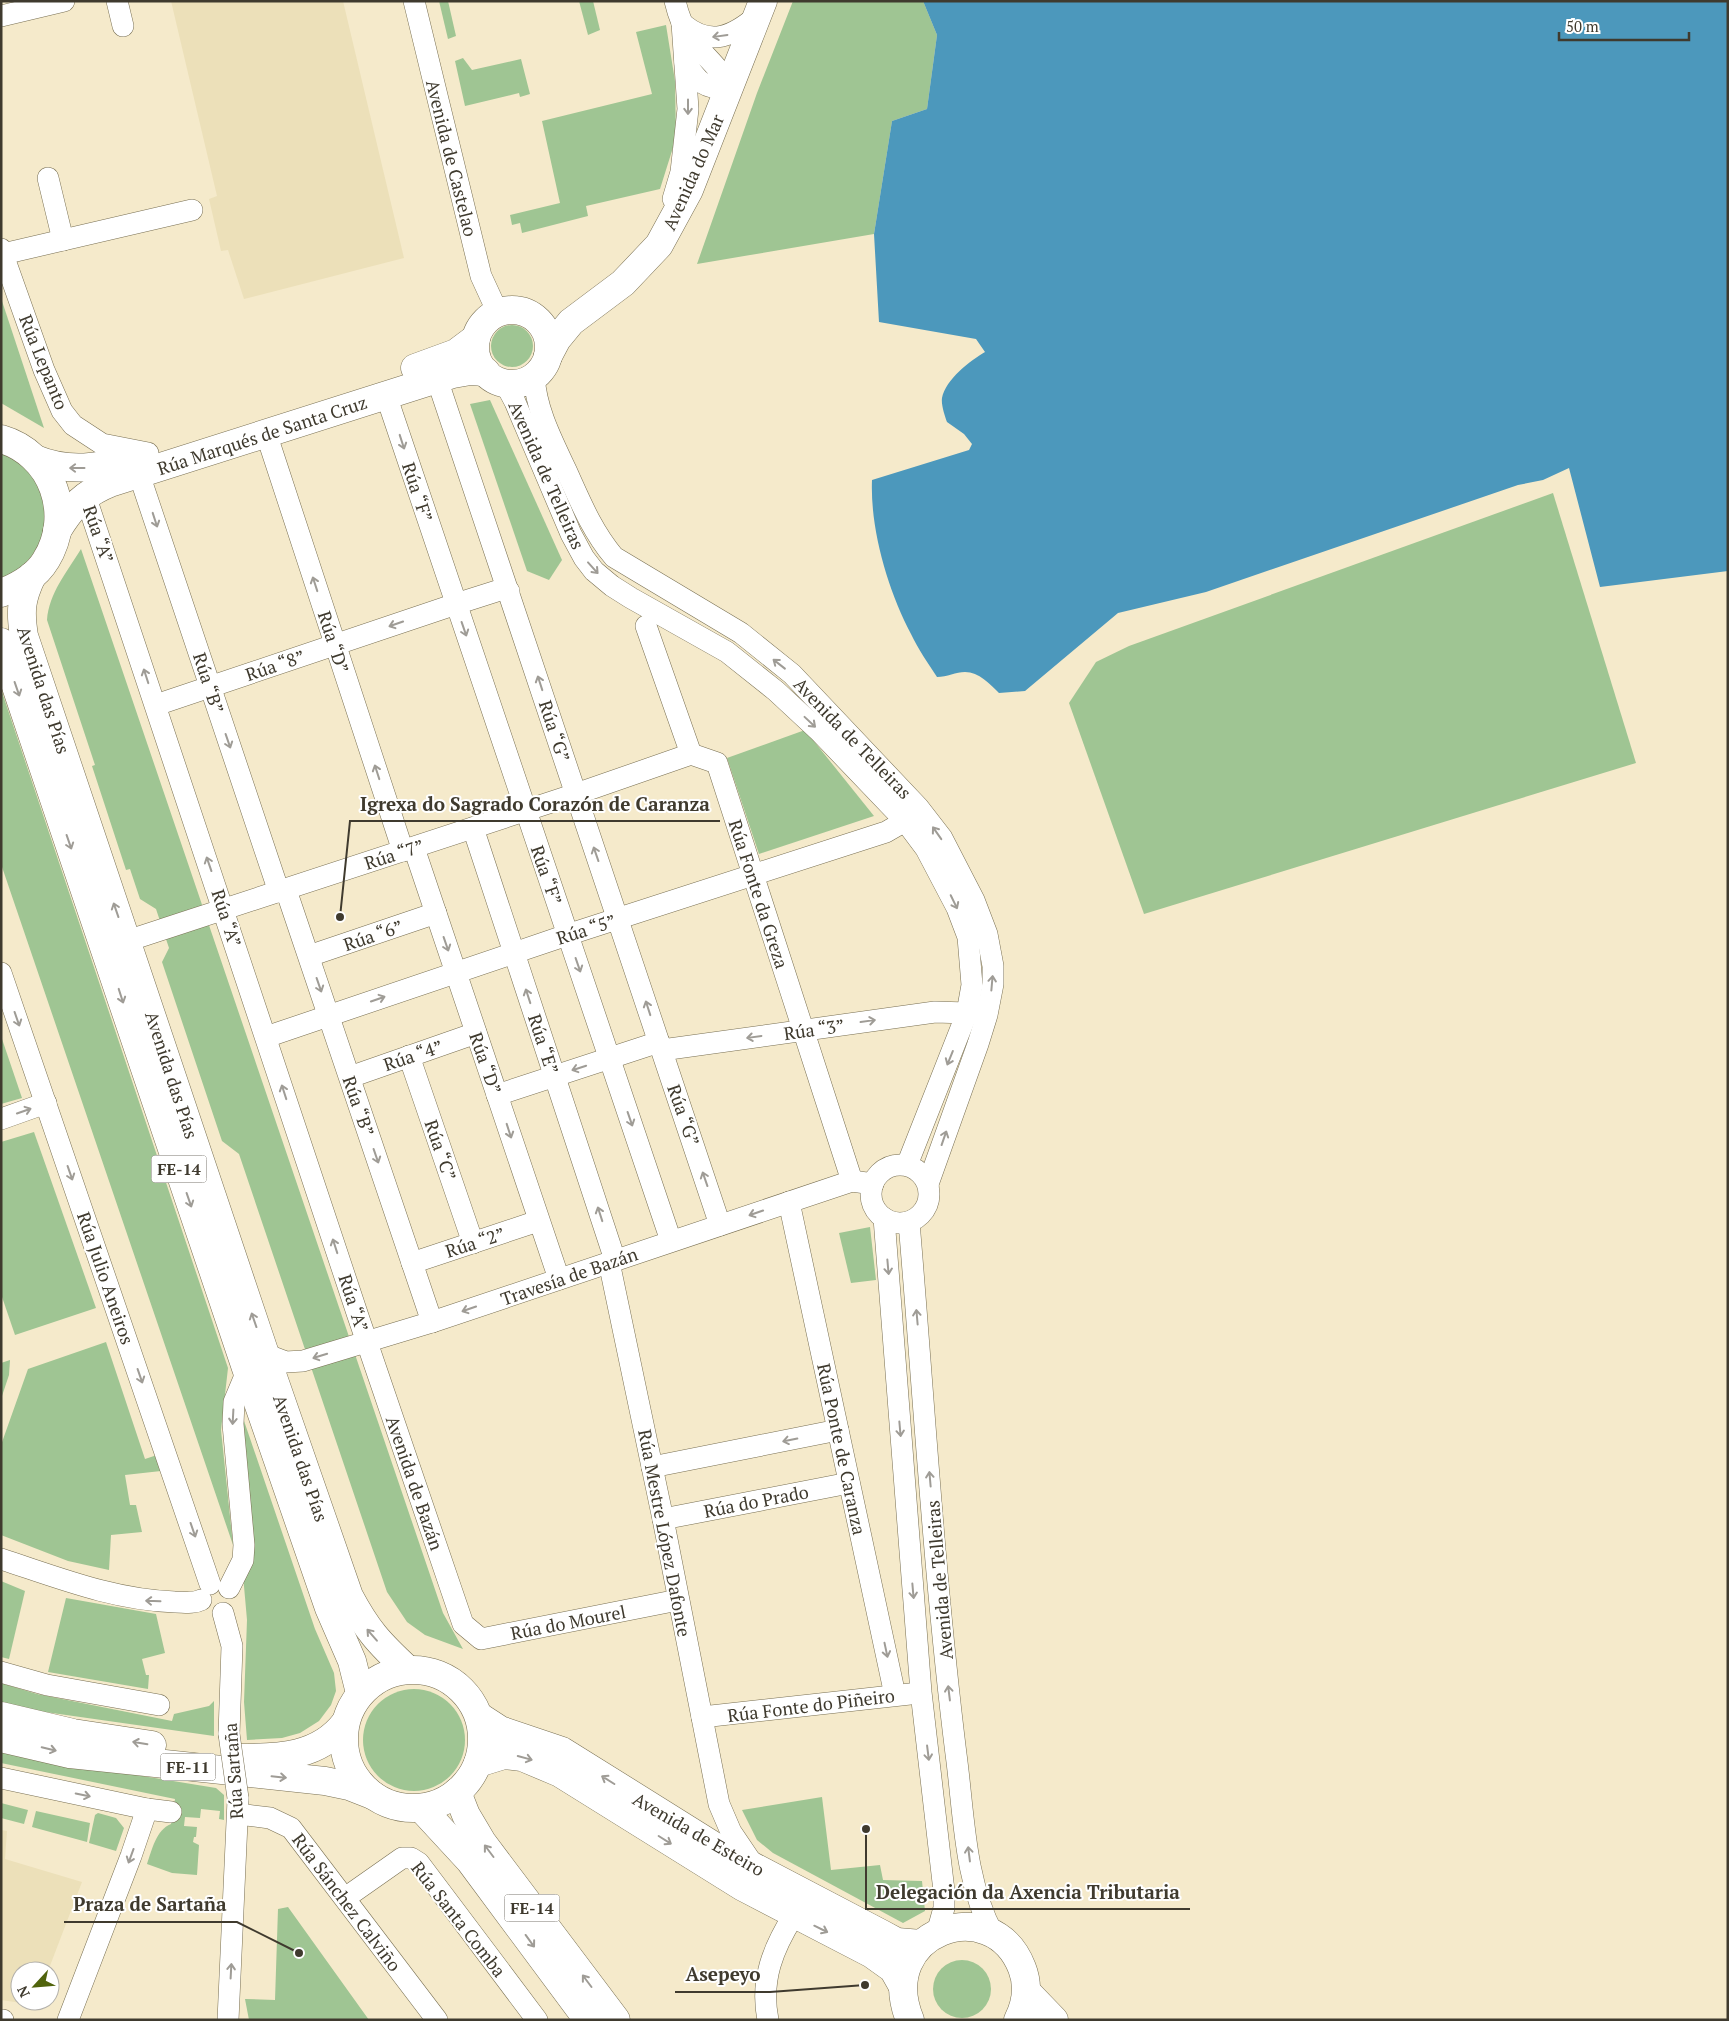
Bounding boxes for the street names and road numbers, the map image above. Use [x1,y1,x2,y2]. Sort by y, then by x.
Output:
street label: Avenida de Castelao [421,77,483,239]
street label: Avenida do Mar [657,110,729,234]
street label: Rúa Lepanto [14,311,74,413]
street label: Rúa Marqués de Santa Cruz [154,390,370,480]
street label: Avenida de Telleiras [503,397,591,553]
street label: Rúa “F” [397,459,439,525]
street label: Rúa “A” [78,502,120,566]
street label: Rúa “D” [313,608,355,676]
street label: Avenida das Pías [12,623,76,757]
street label: Rúa “8” [242,644,308,686]
street label: Rúa “B” [188,649,230,717]
street label: Avenida de Telleiras [789,672,917,804]
street label: Rúa “G” [534,697,576,765]
street label: Rúa Fonte da Greza [724,816,794,972]
street label: Rúa “7” [361,833,427,875]
street label: Rúa “F” [526,842,568,908]
street label: Rúa “A” [206,886,248,950]
street label: Rúa “5” [553,908,619,950]
street label: Rúa “6” [340,914,406,956]
street label: Avenida das Pías [140,1008,204,1142]
street label: Rúa “E” [523,1011,565,1077]
street label: Rúa “3” [782,1013,846,1045]
street label: Rúa “D” [464,1029,508,1097]
street label: Rúa “4” [380,1034,446,1076]
street label: Rúa “B” [337,1072,381,1140]
street label: Rúa “G” [662,1081,706,1149]
street label: Rúa “C” [419,1116,463,1184]
road number: FE-14 [152,1156,206,1182]
street label: Rúa Julio Aneiros [72,1209,140,1347]
street label: Rúa “2” [442,1221,508,1263]
street label: Travesía de Bazán [497,1241,641,1311]
street label: Rúa “A” [333,1271,375,1335]
street label: Rúa Ponte de Caranza [812,1361,872,1537]
street label: Avenida das Pías [268,1391,334,1525]
street label: Avenida de Bazán [381,1413,449,1554]
street label: Rúa Mestre López Dafonte [633,1427,697,1639]
street label: Rúa do Prado [702,1479,810,1523]
street label: Avenida de Telleiras [920,1499,958,1661]
street label: Rúa do Mourel [508,1599,628,1645]
street label: Rúa Fonte do Piñeiro [726,1683,896,1727]
street label: Rúa Sartaña [218,1722,248,1820]
road number: FE-11 [160,1754,216,1780]
street label: Avenida de Esteiro [629,1787,769,1881]
street label: Rúa Sánchez Calviño [287,1828,407,1976]
street label: Rúa Santa Comba [406,1856,512,1982]
road number: FE-14 [504,1895,560,1922]

